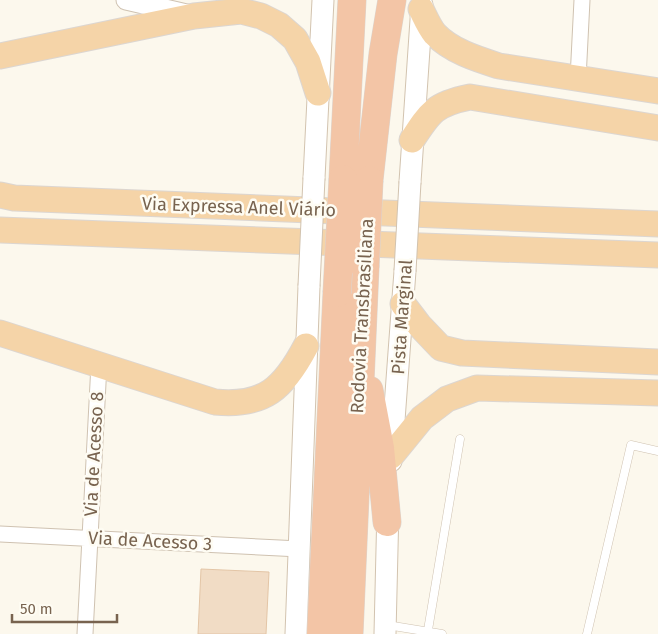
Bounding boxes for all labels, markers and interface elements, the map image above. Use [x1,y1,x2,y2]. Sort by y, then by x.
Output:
street label: Via Expressa Anel Viário [142,193,336,221]
street label: Rodovia Transbrasiliana [346,218,378,414]
street label: Pista Marginal [387,259,417,375]
street label: Via de Acesso 8 [80,391,108,517]
street label: Via de Acesso 3 [87,527,213,555]
scale bar [12,592,118,624]
text: 50 m [20,600,53,618]

